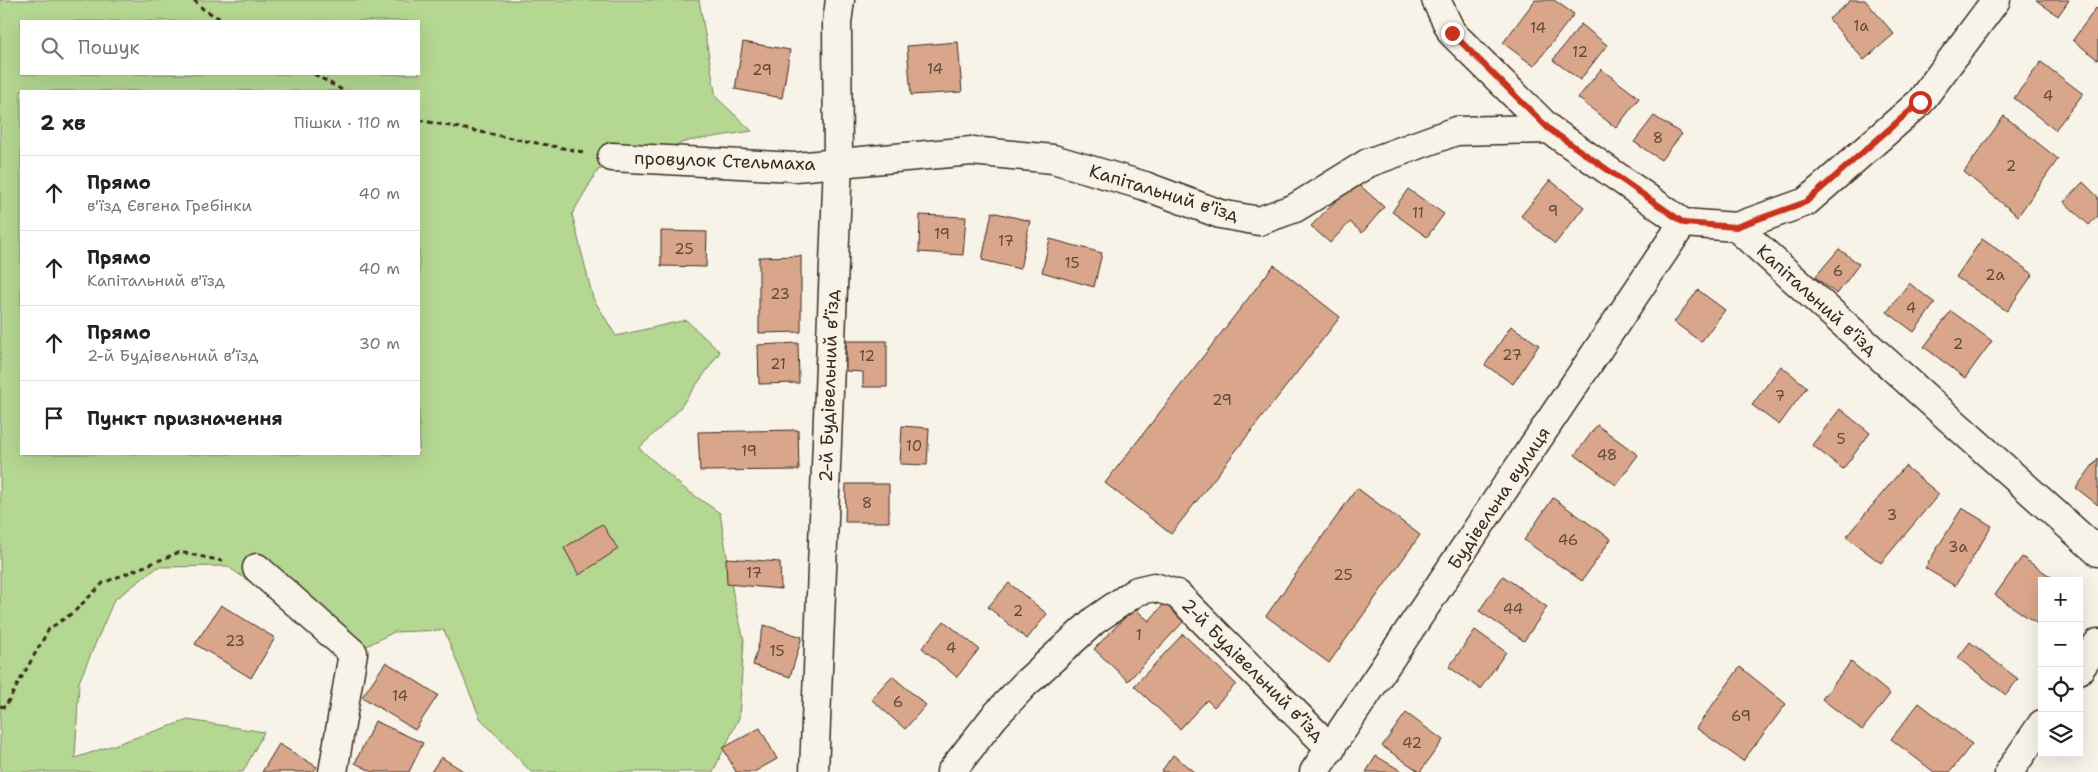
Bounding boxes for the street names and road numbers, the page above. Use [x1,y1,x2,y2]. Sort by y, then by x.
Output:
street label: провулок Стельмаха [634,146,816,176]
street label: Капітальний в'їзд [1086,159,1242,227]
street label: Капітальний в'їзд [1751,239,1883,361]
street label: 2-й Будівельний в’їзд [814,289,844,483]
street label: Будівельна вулиця [1442,422,1556,574]
street label: 2-й Будівельний в’їзд [1176,593,1330,747]

